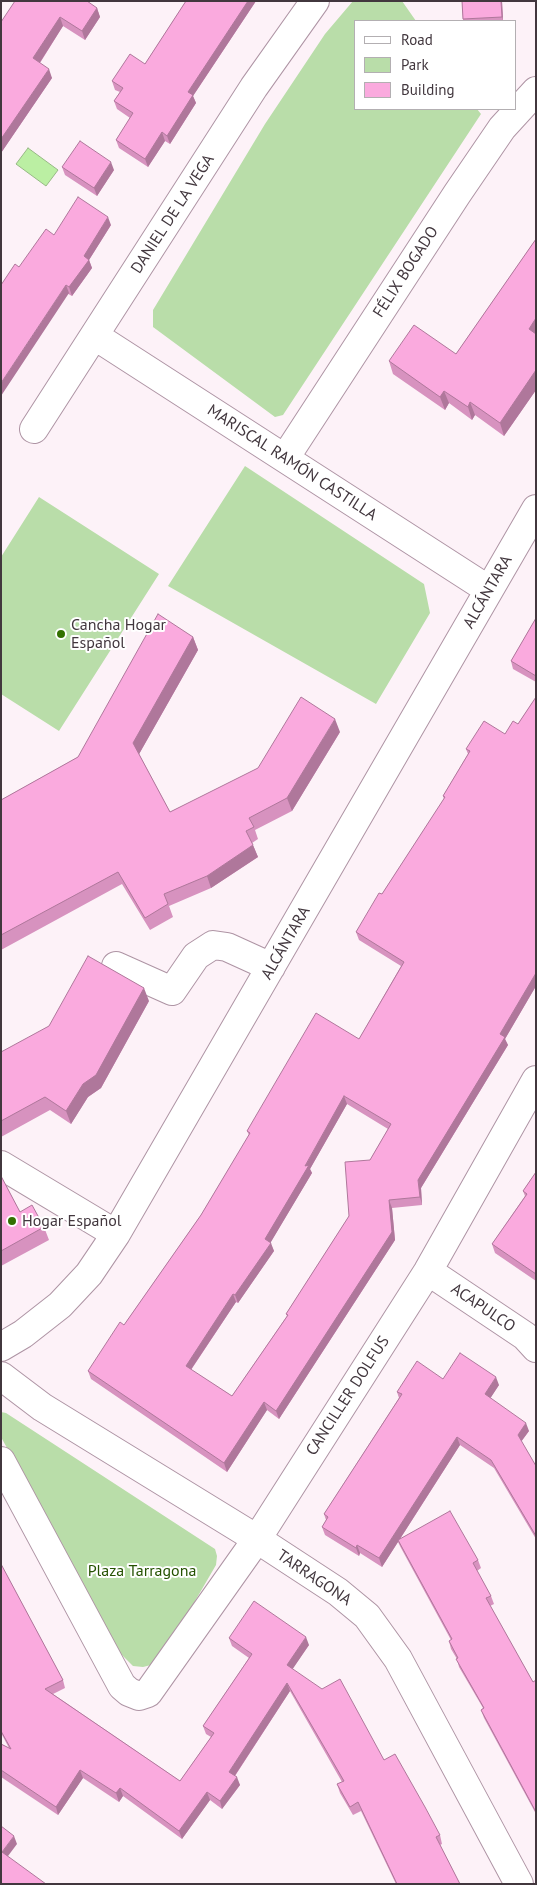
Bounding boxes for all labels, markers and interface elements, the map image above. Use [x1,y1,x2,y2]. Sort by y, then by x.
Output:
legend [354,20,517,110]
text: Road [401,30,433,49]
text: Park [401,55,429,74]
text: Building [401,80,455,99]
street label: DANIEL DE LA VEGA [127,151,219,277]
street label: FÉLIX BOGADO [369,223,443,321]
street label: MARISCAL RAMÓN CASTILLA [204,401,380,525]
street label: ALCÁNTARA [459,552,517,632]
place label: Cancha Hogar Español [71,615,166,653]
marker: Cancha Hogar Español [55,628,67,640]
street label: ALCÁNTARA [257,903,315,983]
place label: Hogar Español [22,1211,121,1231]
marker: Hogar Español [6,1215,18,1227]
street label: ACAPULCO [447,1280,519,1336]
street label: CANCILLER DOLFUS [302,1333,394,1459]
street label: TARRAGONA [273,1546,355,1610]
park label: Plaza Tarragona [88,1561,196,1581]

